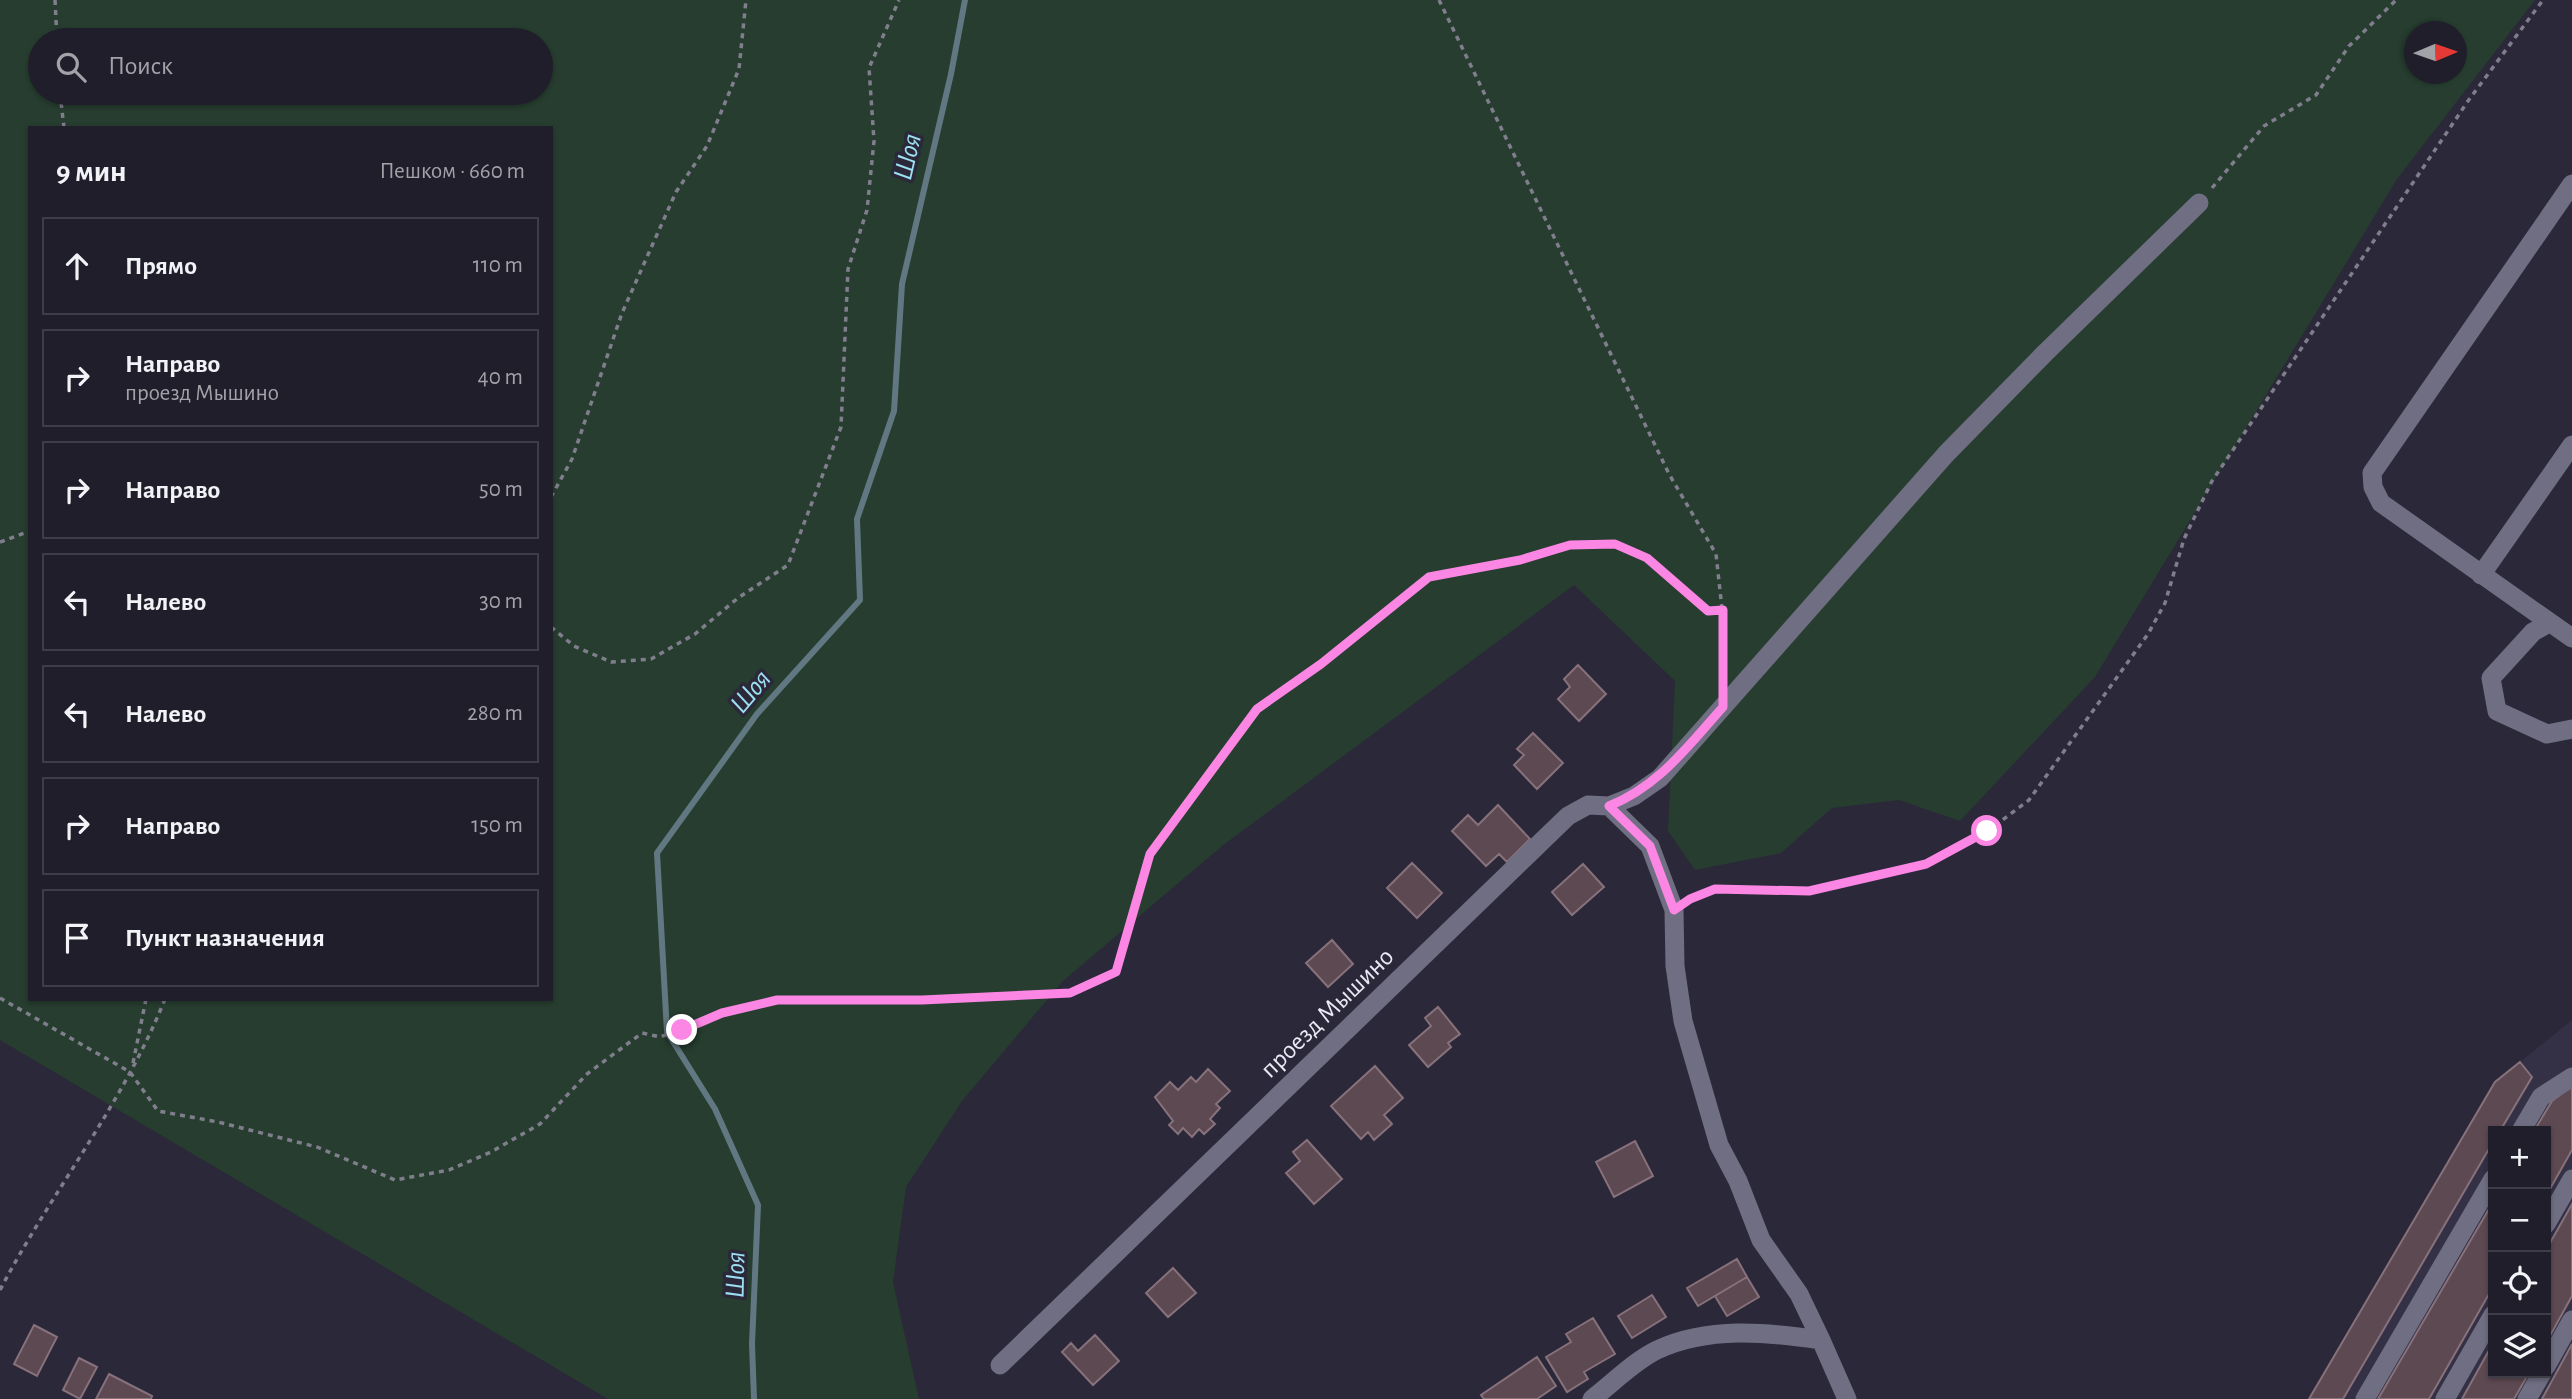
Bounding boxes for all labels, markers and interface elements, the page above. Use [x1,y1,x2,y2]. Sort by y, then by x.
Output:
north arrow [2404,21,2467,84]
search box [28,28,553,105]
icon: search [52,48,90,86]
text: Поиск [108,53,173,79]
water label: Шоя [889,131,927,183]
text: 9 мин [56,157,127,187]
text: Пешком · 660 m [380,160,525,183]
icon: ahead [58,247,96,285]
text: Прямо [125,253,197,279]
text: 110 m [473,254,523,277]
text: Направо [125,351,220,377]
icon: right [58,359,96,397]
text: 40 m [478,366,523,389]
text: проезд Мышино [125,382,279,405]
icon: right [58,471,96,509]
text: Направо [125,477,220,503]
text: 50 m [479,478,523,501]
icon: left [58,583,96,621]
text: Налево [125,589,206,615]
text: 30 m [479,590,523,613]
water label: Шоя [725,665,777,719]
icon: left [58,695,96,733]
text: Налево [125,701,206,727]
text: 280 m [467,702,523,725]
icon: right [58,807,96,845]
text: Направо [125,813,220,839]
text: 150 m [471,814,523,837]
route start [1971,815,2002,846]
icon: arrive [58,919,96,957]
text: Пункт назначения [125,925,325,951]
street label: проезд Мышино [1255,943,1399,1083]
route end [666,1014,697,1045]
map controls [2488,1126,2551,1378]
button: + [2488,1126,2551,1189]
button: − [2488,1189,2551,1252]
water label: Шоя [722,1251,750,1299]
button: locate [2488,1252,2551,1315]
button: layers [2488,1315,2551,1378]

